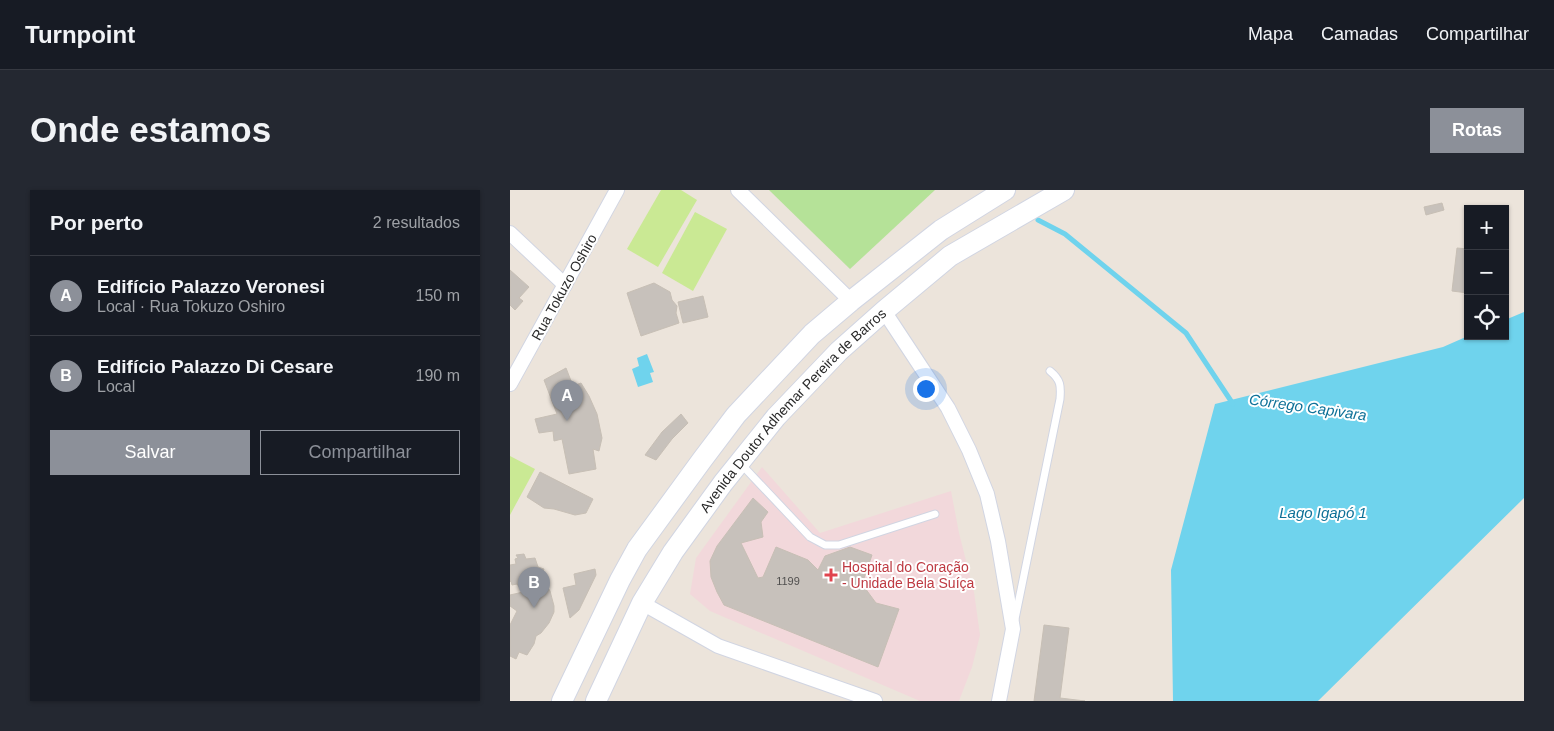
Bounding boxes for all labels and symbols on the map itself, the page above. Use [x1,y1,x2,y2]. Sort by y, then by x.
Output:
street label: Rua Tokuzo Oshiro [528,231,600,343]
street label: Avenida Doutor Adhemar Pereira de Barros [696,305,889,515]
your location [913,376,939,402]
pin: A [551,380,583,421]
water label: Córrego Capivara [1248,390,1368,424]
water label: Lago Igapó 1 [1279,504,1367,521]
place label: Hospital do Coração - Unidade Bela Suíça [842,559,975,591]
pin: B [518,567,550,608]
marker: Hospital do Coração - Unidade Bela Suíça [824,568,838,582]
house number: 1199 [776,575,800,587]

